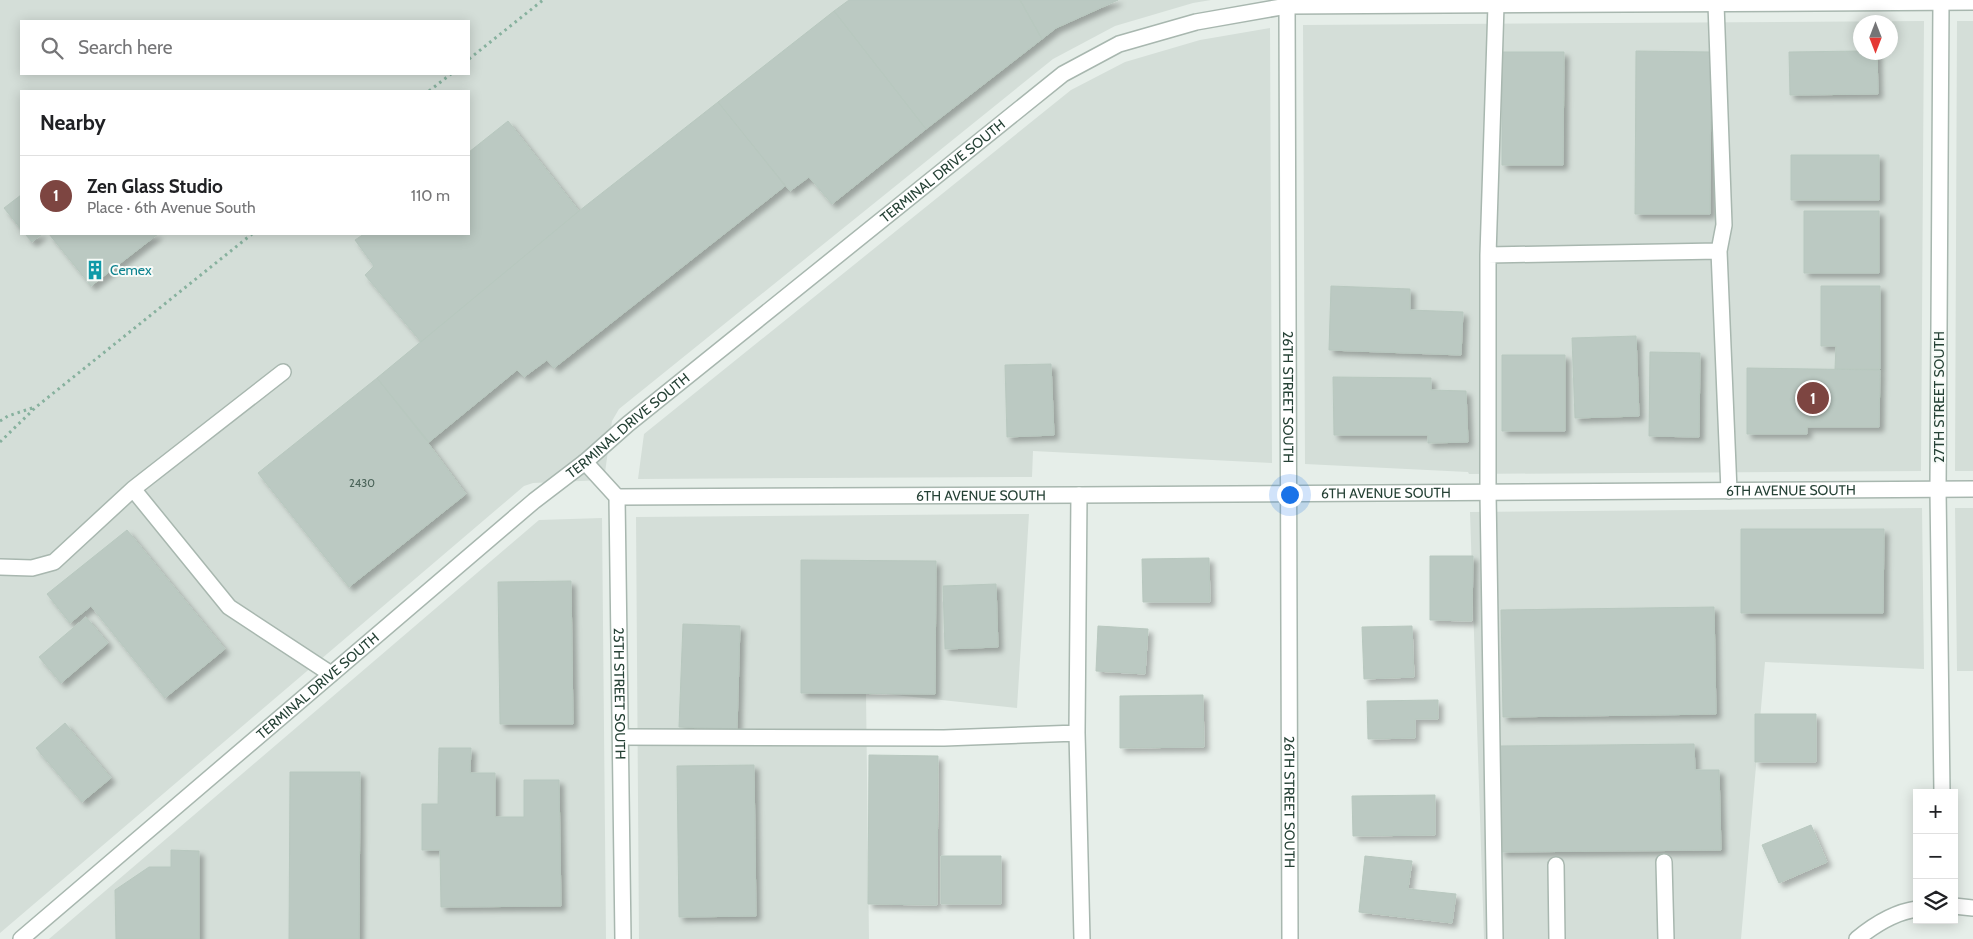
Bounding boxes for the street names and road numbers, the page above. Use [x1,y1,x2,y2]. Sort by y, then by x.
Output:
street label: TERMINAL DRIVE SOUTH [876,115,1009,227]
street label: 26TH STREET SOUTH [1279,331,1297,463]
street label: 27TH STREET SOUTH [1930,331,1948,463]
street label: TERMINAL DRIVE SOUTH [562,369,693,482]
street label: 6TH AVENUE SOUTH [1726,481,1856,500]
street label: 6TH AVENUE SOUTH [1321,484,1451,502]
street label: 6TH AVENUE SOUTH [916,486,1046,505]
street label: 25TH STREET SOUTH [610,627,630,760]
street label: TERMINAL DRIVE SOUTH [253,628,383,743]
street label: 26TH STREET SOUTH [1280,736,1299,868]

